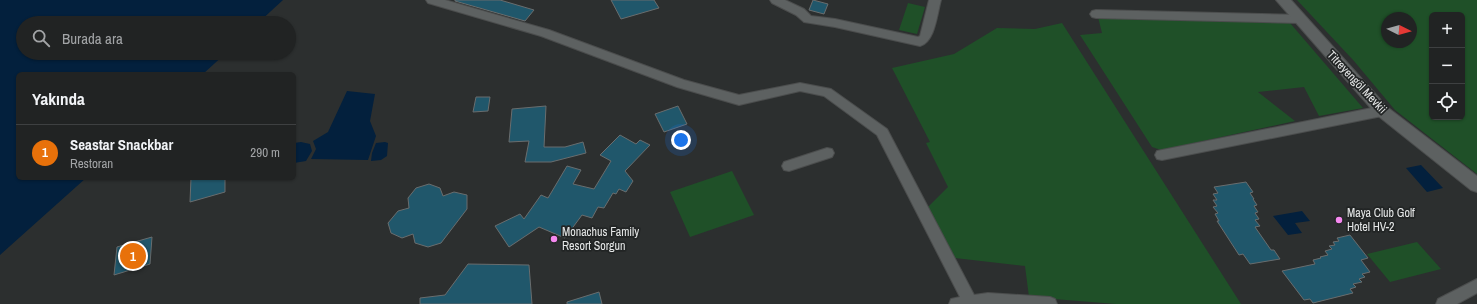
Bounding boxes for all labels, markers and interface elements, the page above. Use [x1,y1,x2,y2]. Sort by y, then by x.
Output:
north arrow [1381,12,1417,48]
map controls [1429,12,1465,120]
button: + [1429,12,1465,48]
search box [16,16,296,60]
icon: search [30,27,52,49]
text: Burada ara [62,28,123,49]
street label: Titreyengöl Mevkii [1324,47,1390,117]
button: − [1429,48,1465,84]
button: locate [1429,84,1465,120]
text: Yakında [32,87,85,110]
your location [671,130,691,150]
text: Seastar Snackbar [70,134,173,155]
text: 1 [42,144,48,161]
text: 290 m [250,144,280,161]
text: Restoran [70,155,113,172]
place label: Maya Club Golf Hotel HV-2 [1347,205,1415,235]
marker: Maya Club Golf Hotel HV-2 [1334,215,1344,225]
place label: Monachus Family Resort Sorgun [562,224,639,254]
marker: Monachus Family Resort Sorgun [549,234,559,244]
pin: 1 [120,241,146,271]

